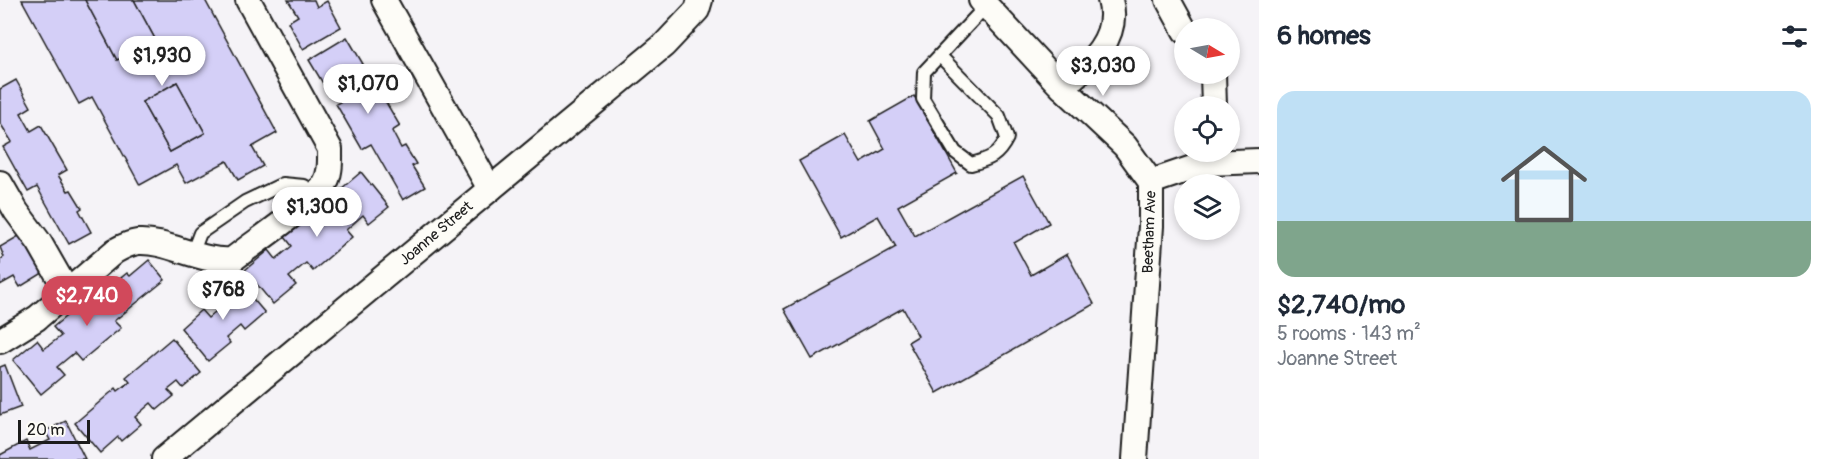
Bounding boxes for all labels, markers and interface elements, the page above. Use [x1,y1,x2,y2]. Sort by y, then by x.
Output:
north arrow [1174,18,1240,84]
map controls [1174,18,1240,240]
text: 6 homes [1277,20,1371,52]
icon: filters [1778,20,1811,53]
pin: $1,930 [113,36,211,87]
text: $1,930 [133,43,191,68]
pin: $3,030 [1054,46,1152,97]
text: $3,030 [1070,53,1136,78]
pin: $1,070 [319,64,417,115]
text: $1,070 [337,71,399,96]
button: locate [1174,96,1240,162]
icon: home [1490,130,1598,238]
button: layers [1174,174,1240,240]
pin: $1,300 [268,187,366,238]
street label: Beetham Ave [1139,190,1160,274]
text: $1,300 [286,194,348,219]
street label: Joanne Street [396,197,478,270]
pin: $768 [187,270,259,321]
pin: $2,740 [38,276,136,327]
text: $768 [201,277,245,302]
text: $2,740 [56,283,118,308]
text: $2,740/mo [1277,289,1405,321]
text: 5 rooms · 143 m² [1277,321,1421,346]
text: Joanne Street [1277,346,1397,371]
scale bar [18,417,90,444]
text: 20 m [27,420,65,440]

